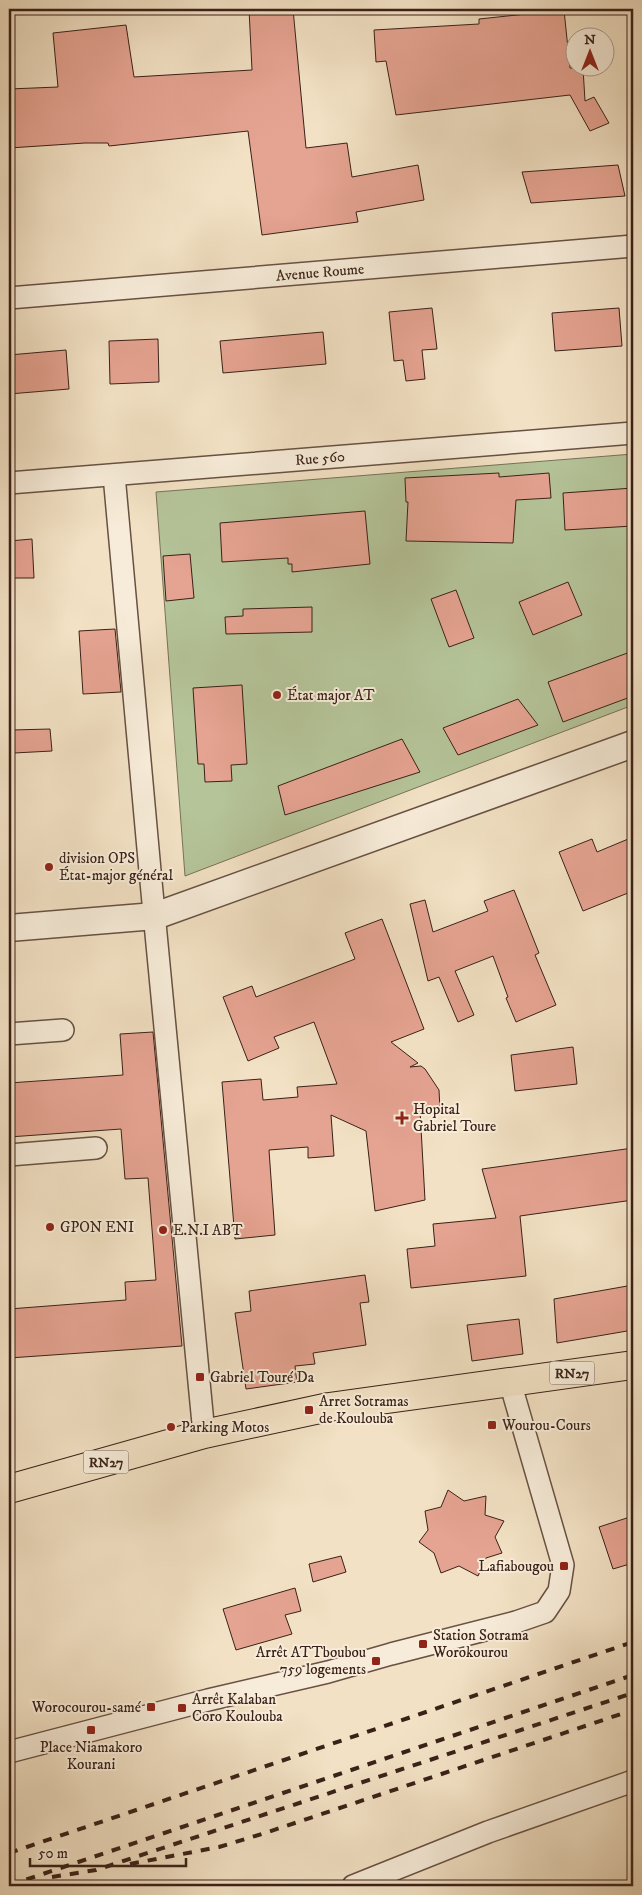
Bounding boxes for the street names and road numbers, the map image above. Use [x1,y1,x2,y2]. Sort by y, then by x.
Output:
street label: Avenue Roume [275,259,365,286]
street label: Rue 560 [294,447,346,470]
road number: RN27 [550,1362,594,1385]
road number: RN27 [84,1450,128,1474]

